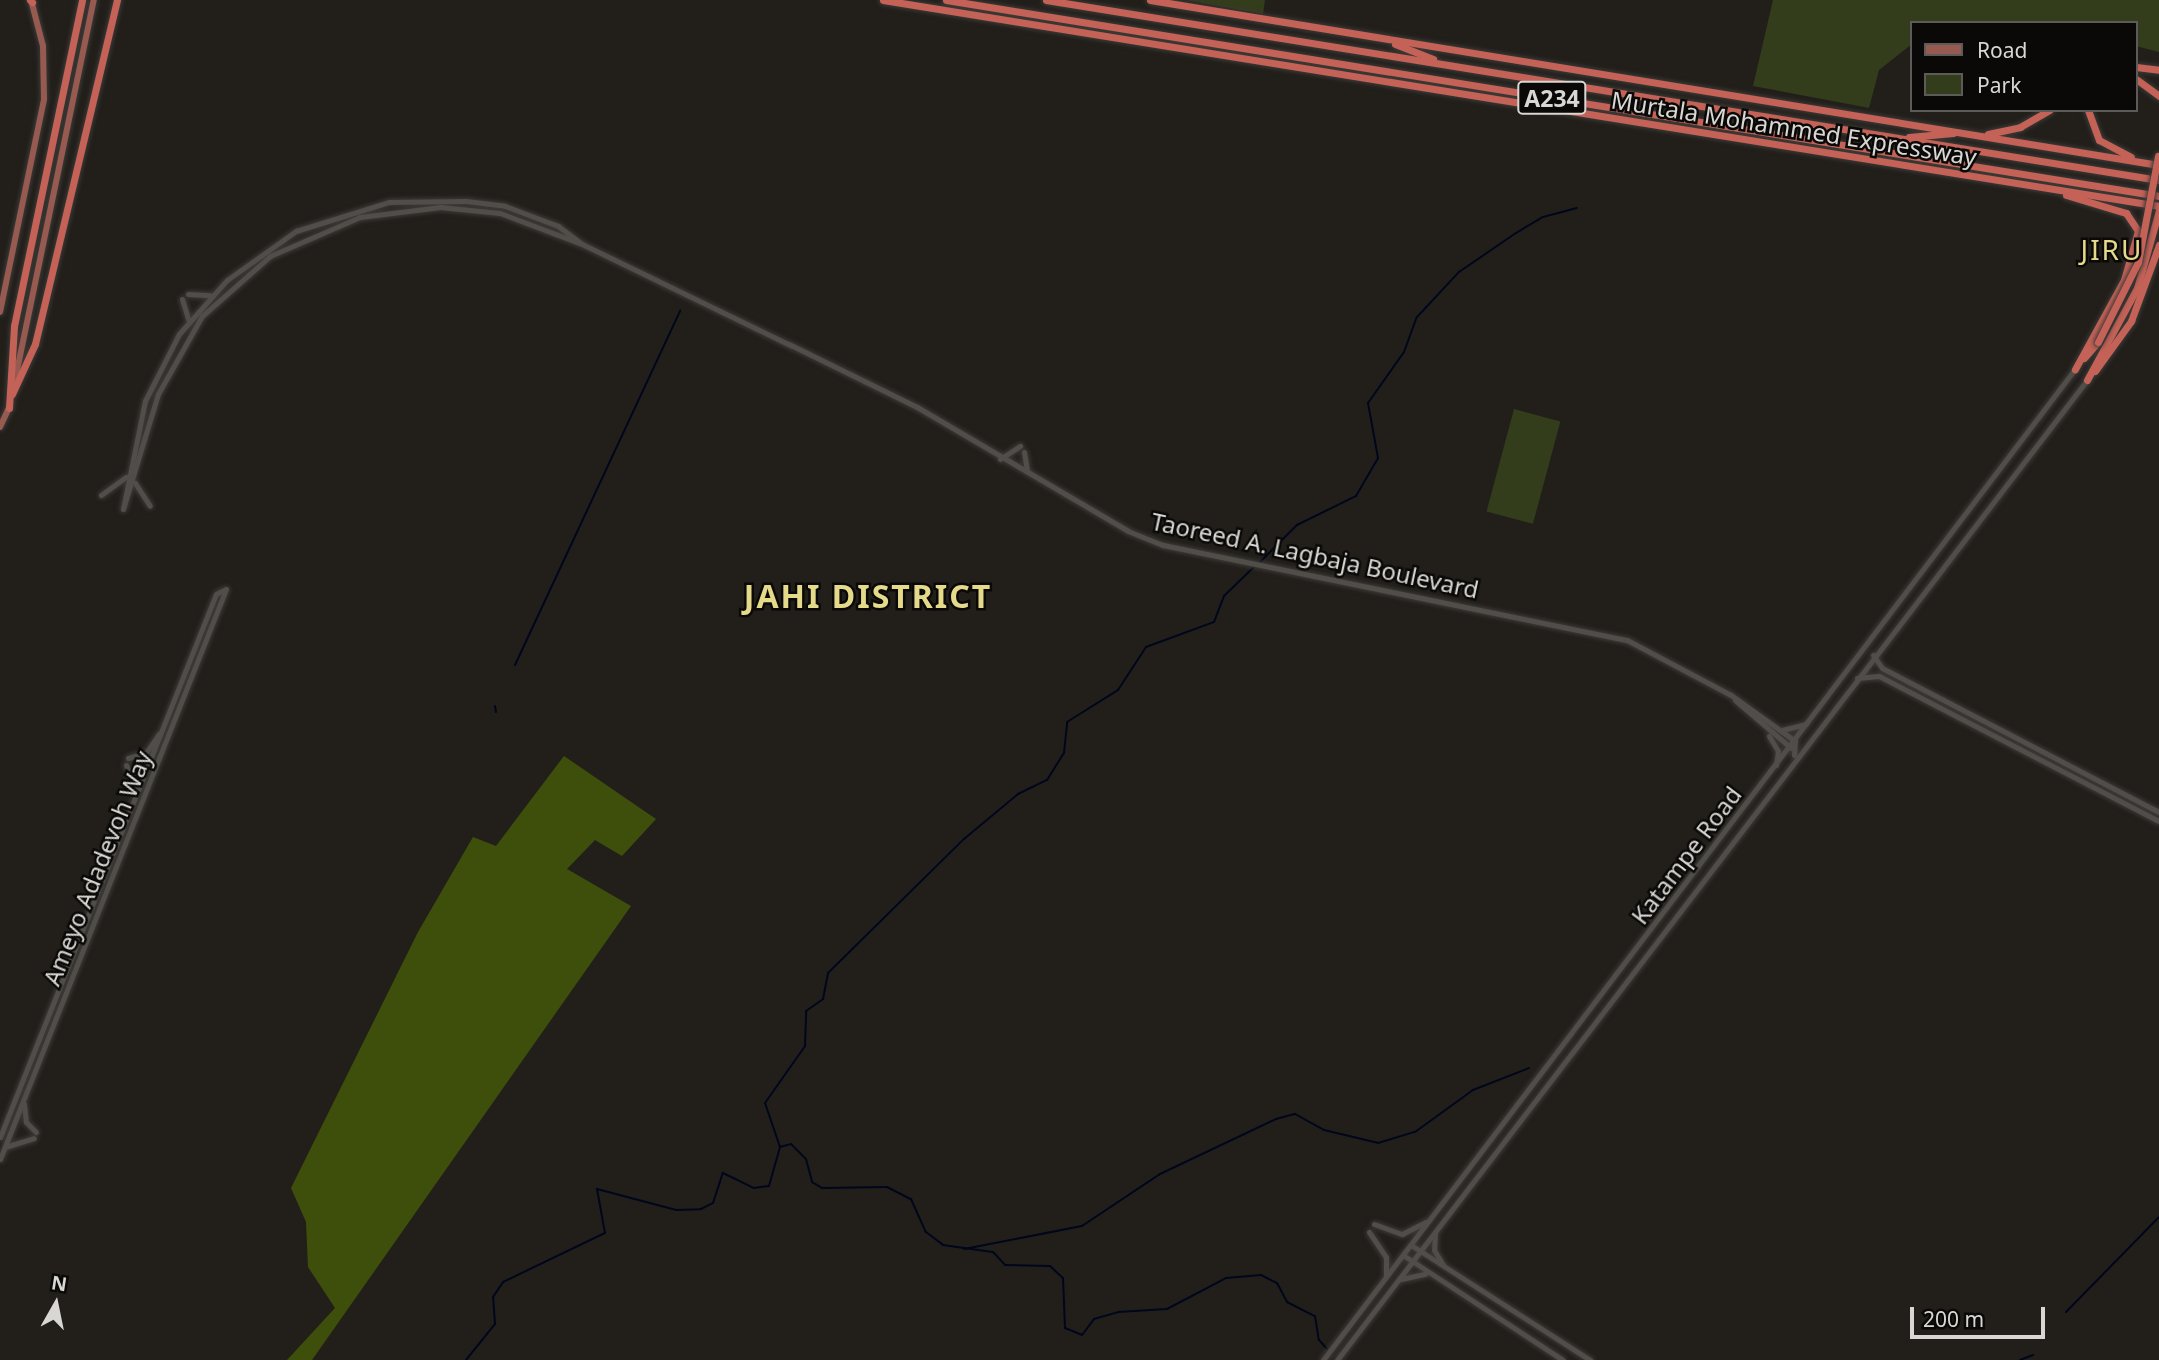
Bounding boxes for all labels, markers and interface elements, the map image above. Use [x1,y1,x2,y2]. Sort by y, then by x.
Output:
legend [1910,21,2138,112]
text: Road [1977,36,2027,64]
text: Park [1977,71,2021,99]
road number: A234 [1517,78,1587,118]
street label: Murtala Mohammed Expressway [1609,85,1979,171]
district label: JIRU [2081,232,2143,266]
street label: Taoreed A. Lagbaja Boulevard [1149,506,1481,604]
district label: JAHI DISTRICT [745,577,991,615]
street label: Ameyo Adadevoh Way [37,746,157,990]
street label: Katampe Road [1625,780,1747,930]
north arrow [21,1269,91,1339]
text: N [50,1269,69,1297]
scale bar [1914,1294,2049,1338]
text: 200 m [1923,1305,1984,1333]

